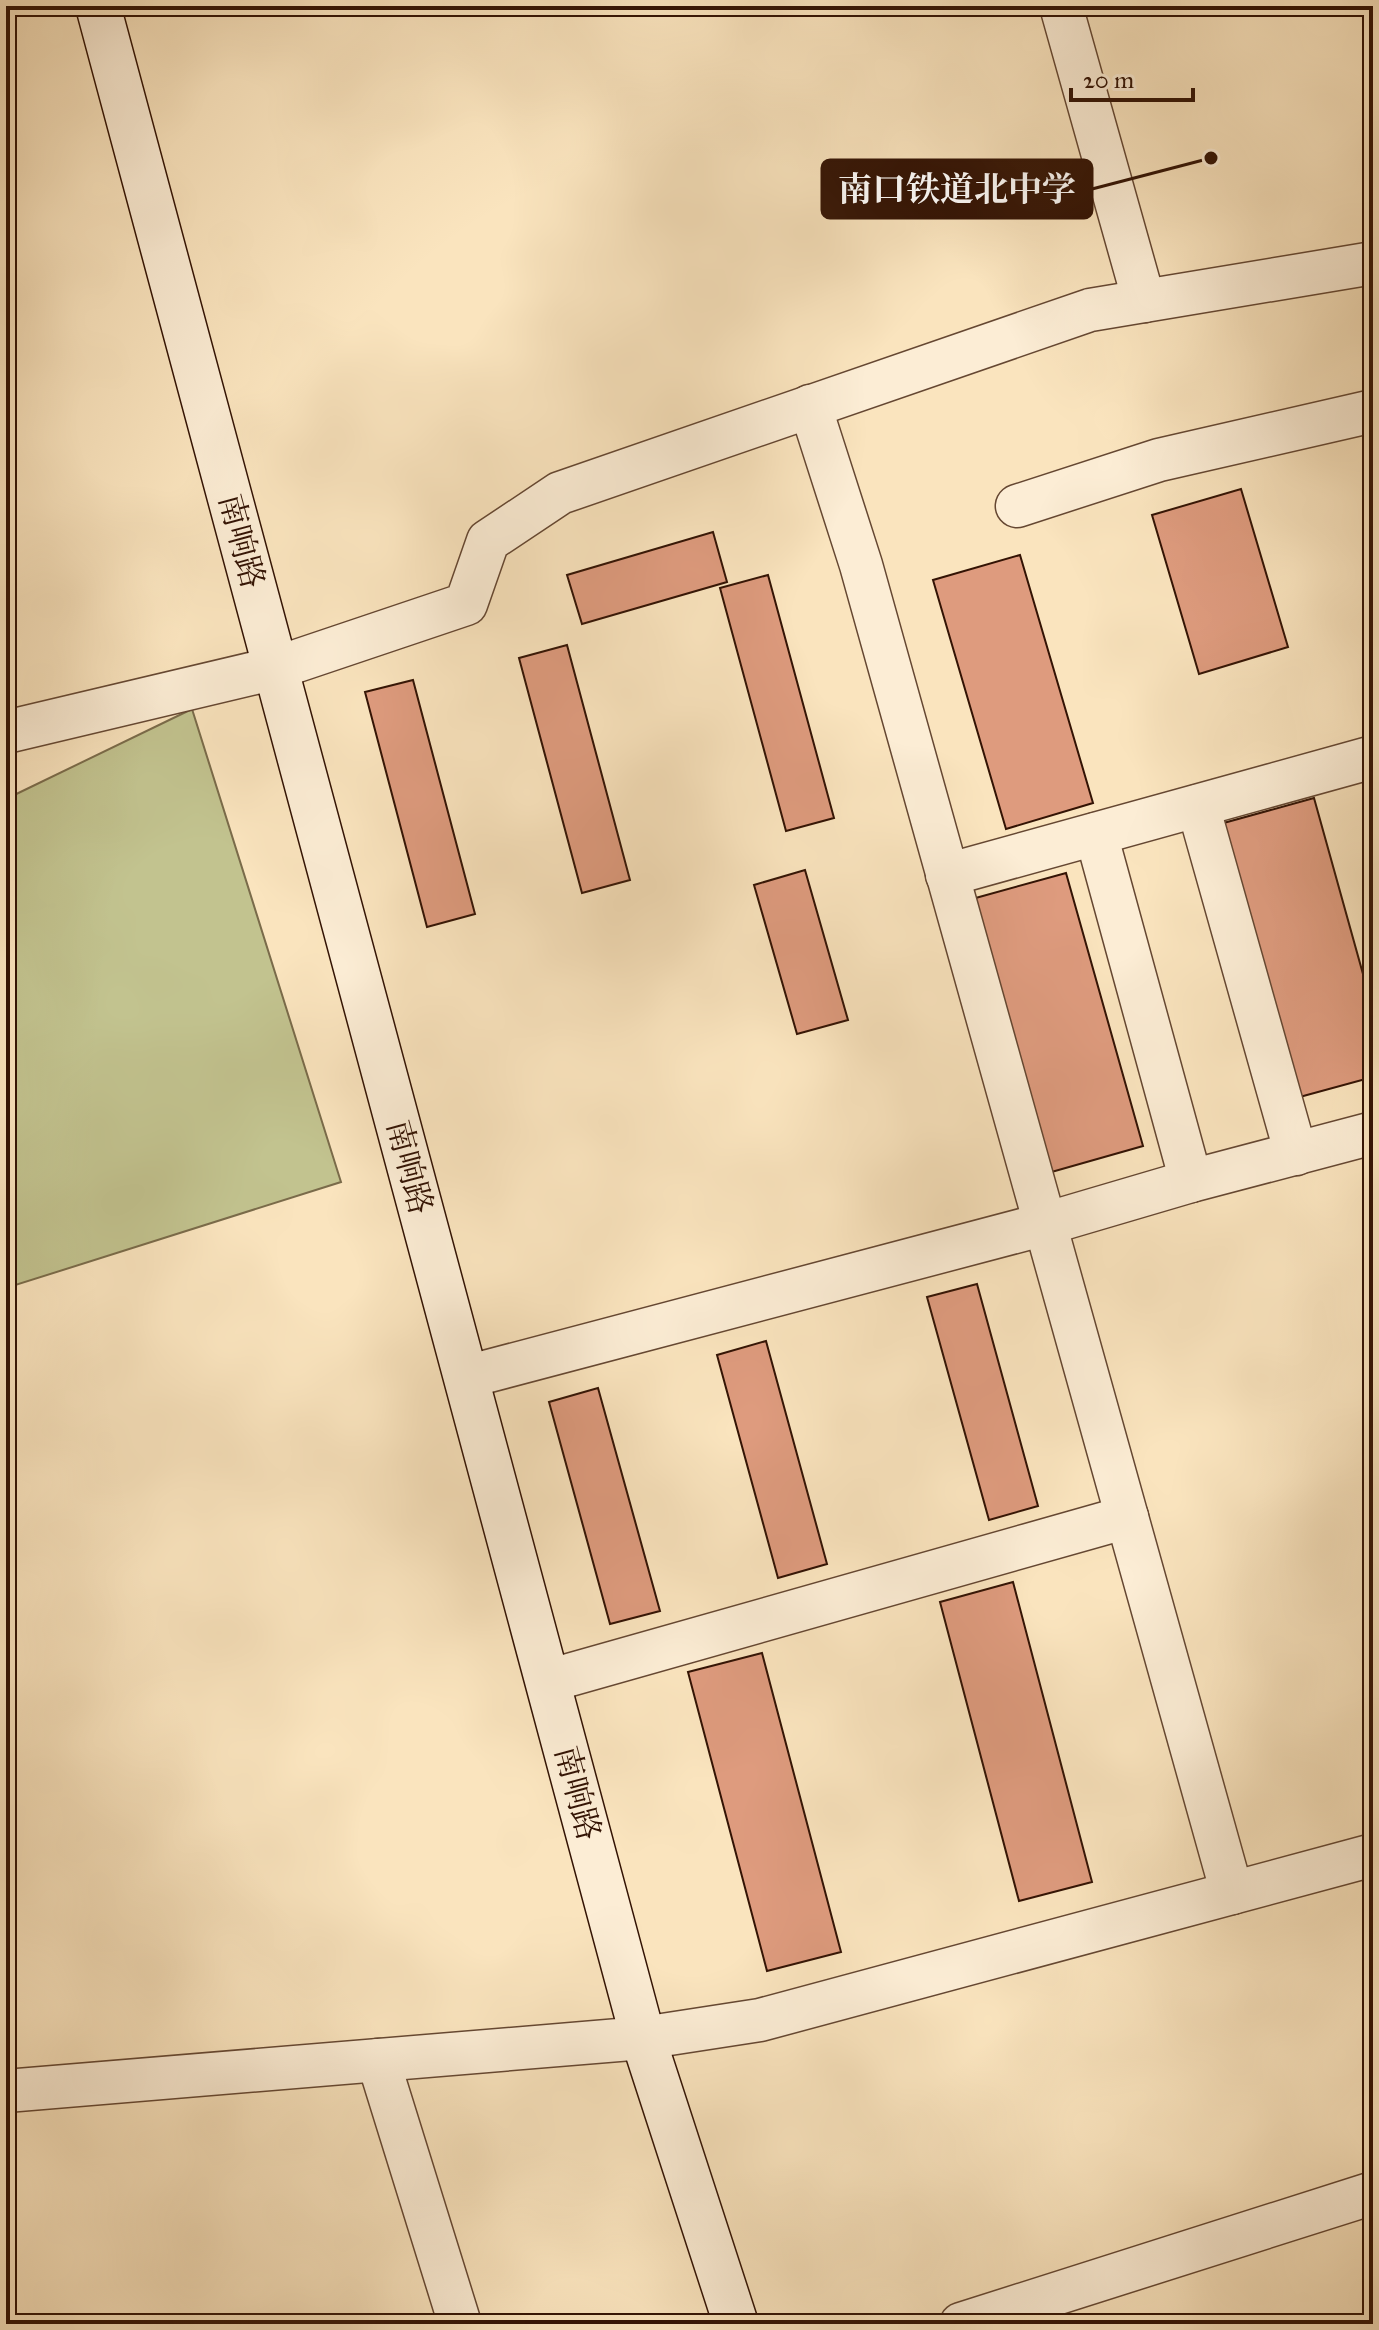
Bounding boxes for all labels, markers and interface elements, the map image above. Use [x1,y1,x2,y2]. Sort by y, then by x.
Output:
scale bar [1071,52,1193,102]
text: 20 m [1083,65,1134,95]
callout: 南口铁道北中学 [822,160,1092,218]
text: 南口铁道北中学 [838,169,1076,210]
street label: 南响路 [210,490,273,593]
street label: 南响路 [378,1116,441,1219]
street label: 南响路 [546,1742,609,1845]

